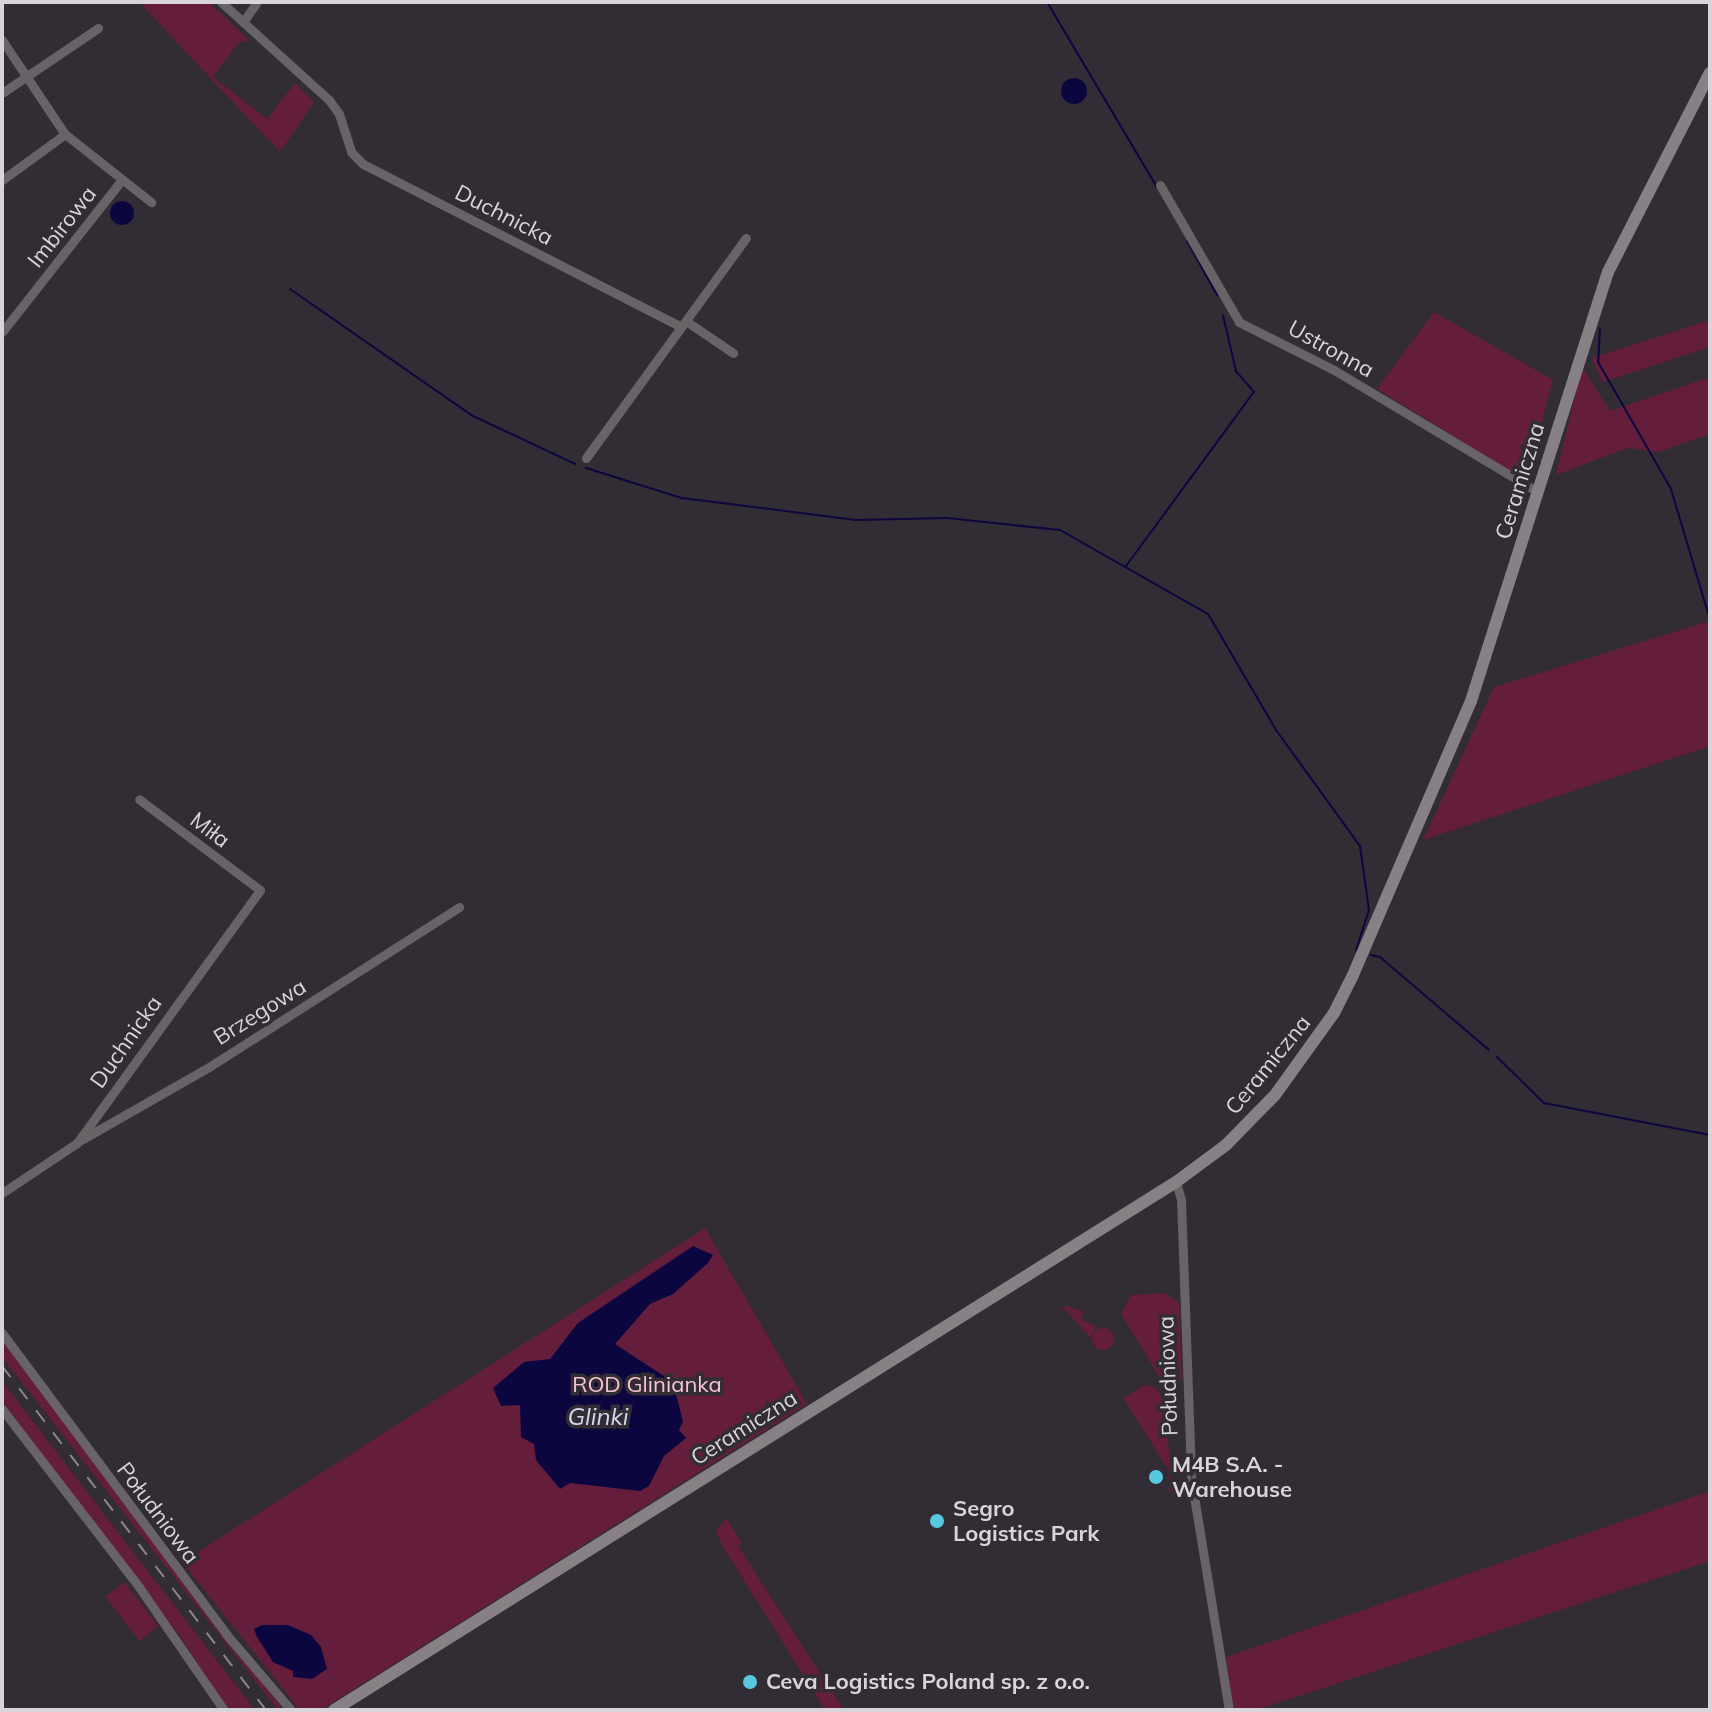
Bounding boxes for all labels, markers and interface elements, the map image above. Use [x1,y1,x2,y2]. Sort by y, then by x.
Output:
street label: Duchnicka [451,179,557,251]
street label: Imbirowa [22,181,102,273]
street label: Ustronna [1284,315,1378,383]
street label: Ceramiczna [1490,420,1550,542]
street label: Miła [185,807,235,853]
street label: Brzegowa [209,973,311,1051]
street label: Duchnicka [85,991,167,1093]
street label: Ceramiczna [1220,1010,1316,1120]
street label: Południowa [1153,1316,1183,1436]
park label: ROD Glinianka [572,1372,722,1398]
street label: Ceramiczna [686,1385,802,1471]
water label: Glinki [567,1403,629,1431]
place label: M4B S.A. - Warehouse [1172,1451,1292,1502]
street label: Południowa [111,1457,205,1569]
marker: M4B S.A. - Warehouse [1147,1468,1165,1486]
place label: Segro Logistics Park [953,1495,1099,1546]
marker: Segro Logistics Park [928,1512,946,1530]
place label: Ceva Logistics Poland sp. z o.o. [766,1669,1090,1695]
marker: Ceva Logistics Poland sp. z o.o. [741,1673,759,1691]

